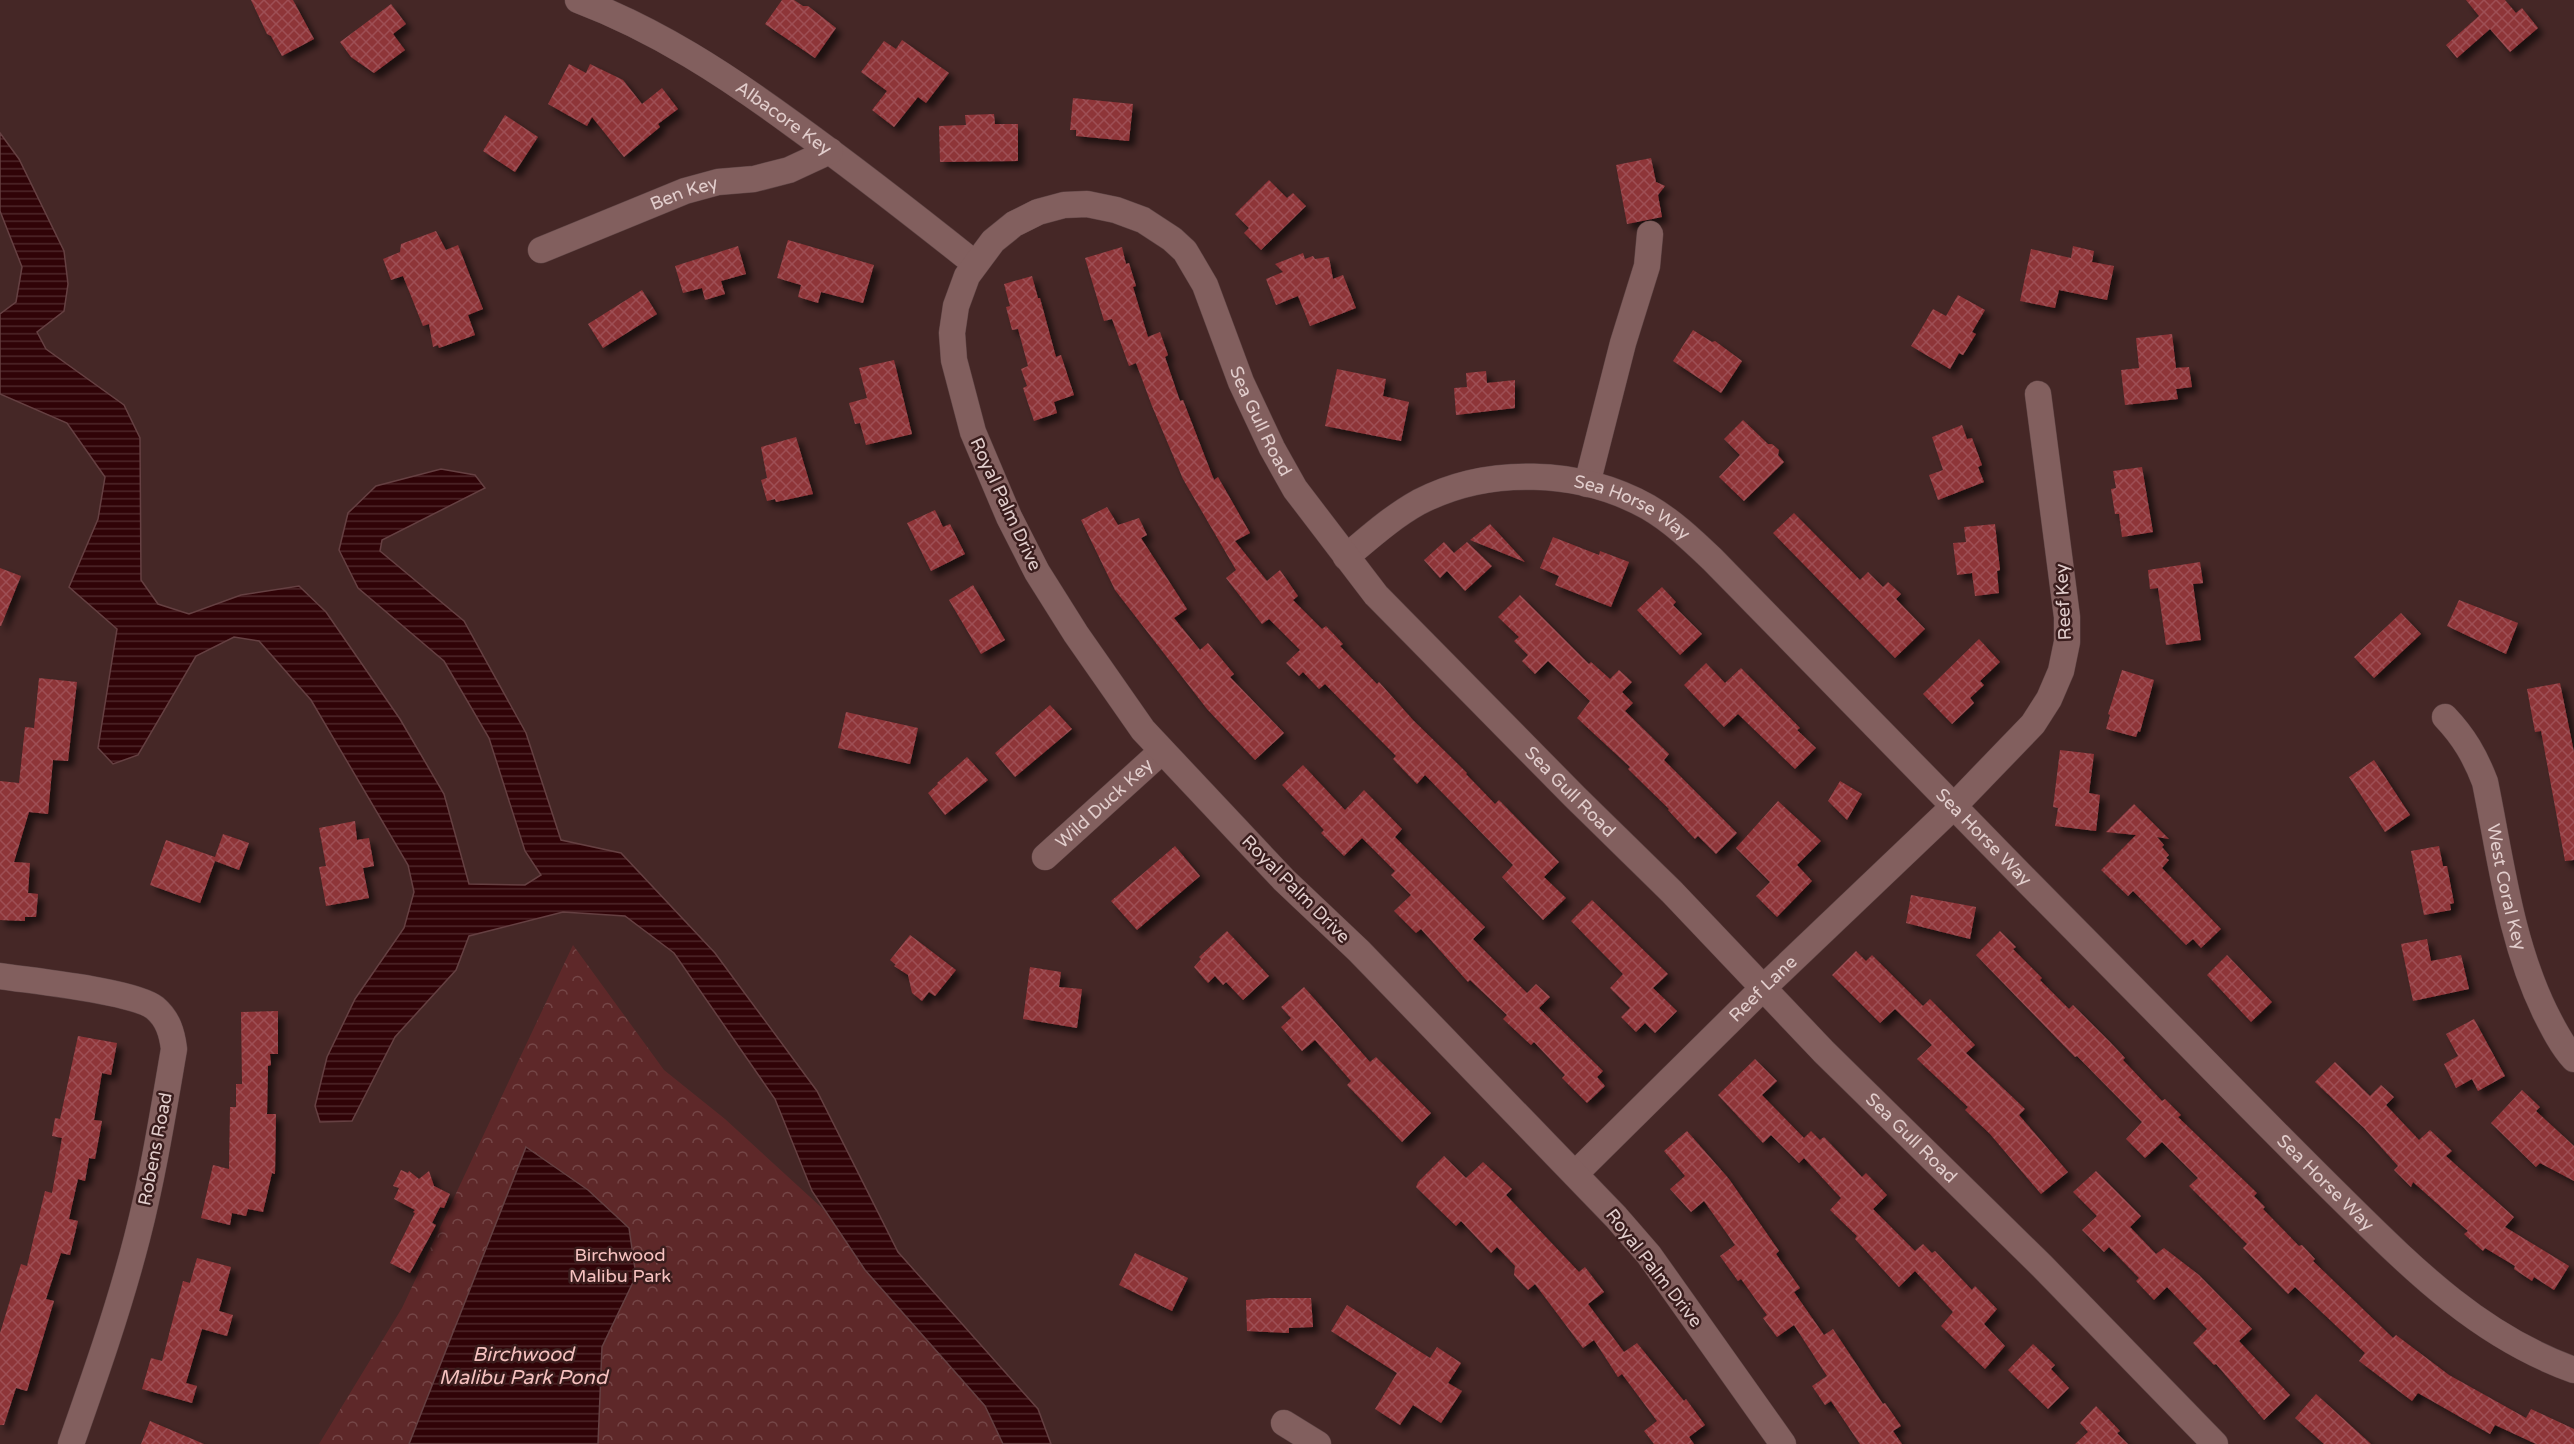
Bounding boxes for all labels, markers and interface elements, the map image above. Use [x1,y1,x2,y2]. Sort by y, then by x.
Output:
street label: Albacore Key [732,76,836,160]
street label: Ben Key [647,172,720,215]
street label: Sea Gull Road [1225,363,1297,480]
street label: Royal Palm Drive [966,434,1046,574]
street label: Sea Horse Way [1572,470,1695,545]
street label: Reef Key [2050,563,2076,641]
street label: Sea Gull Road [1520,742,1620,842]
street label: Wild Duck Key [1051,754,1158,853]
street label: Sea Horse Way [1931,784,2037,891]
street label: West Coral Key [2482,822,2532,953]
street label: Royal Palm Drive [1237,830,1355,948]
street label: Reef Lane [1724,951,1802,1027]
street label: Sea Gull Road [1861,1088,1962,1188]
street label: Robens Road [133,1091,177,1207]
street label: Sea Horse Way [2272,1130,2379,1236]
street label: Royal Palm Drive [1601,1204,1707,1332]
park label: Birchwood Malibu Park [569,1244,671,1287]
water label: Birchwood Malibu Park Pond [439,1343,610,1390]

